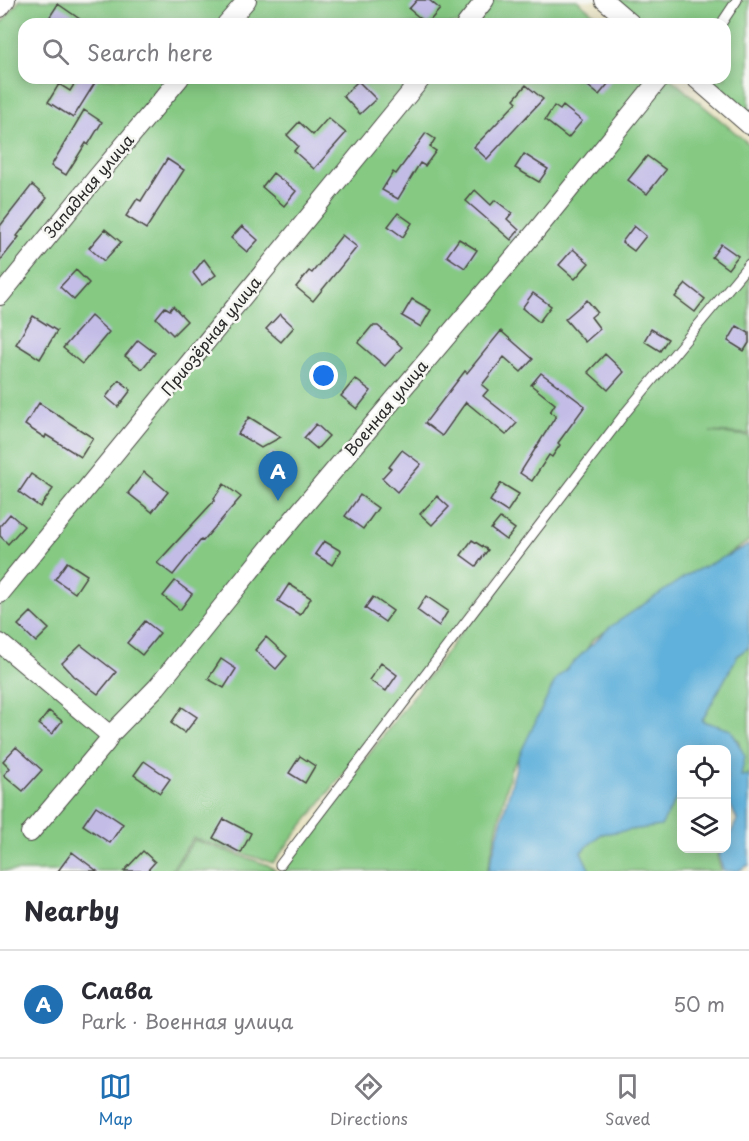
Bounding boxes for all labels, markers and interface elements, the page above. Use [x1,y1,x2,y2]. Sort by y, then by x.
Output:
search box [18,18,731,84]
icon: search [39,35,72,68]
text: Search here [87,35,213,68]
street label: Западная улица [38,128,139,242]
street label: Приозёрная улица [155,271,266,400]
street label: Военная улица [338,354,433,461]
your location [309,361,338,390]
pin: A [258,452,298,501]
map controls [677,745,731,853]
button: locate [677,745,731,799]
button: layers [677,799,731,853]
text: Nearby [24,891,119,930]
text: Слава [81,973,153,1006]
text: A [36,989,51,1019]
text: 50 m [673,989,725,1019]
text: Park · Военная улица [81,1006,293,1036]
tab: Map [99,1070,133,1130]
tab: Directions [330,1070,408,1130]
tab: Saved [605,1070,650,1130]

